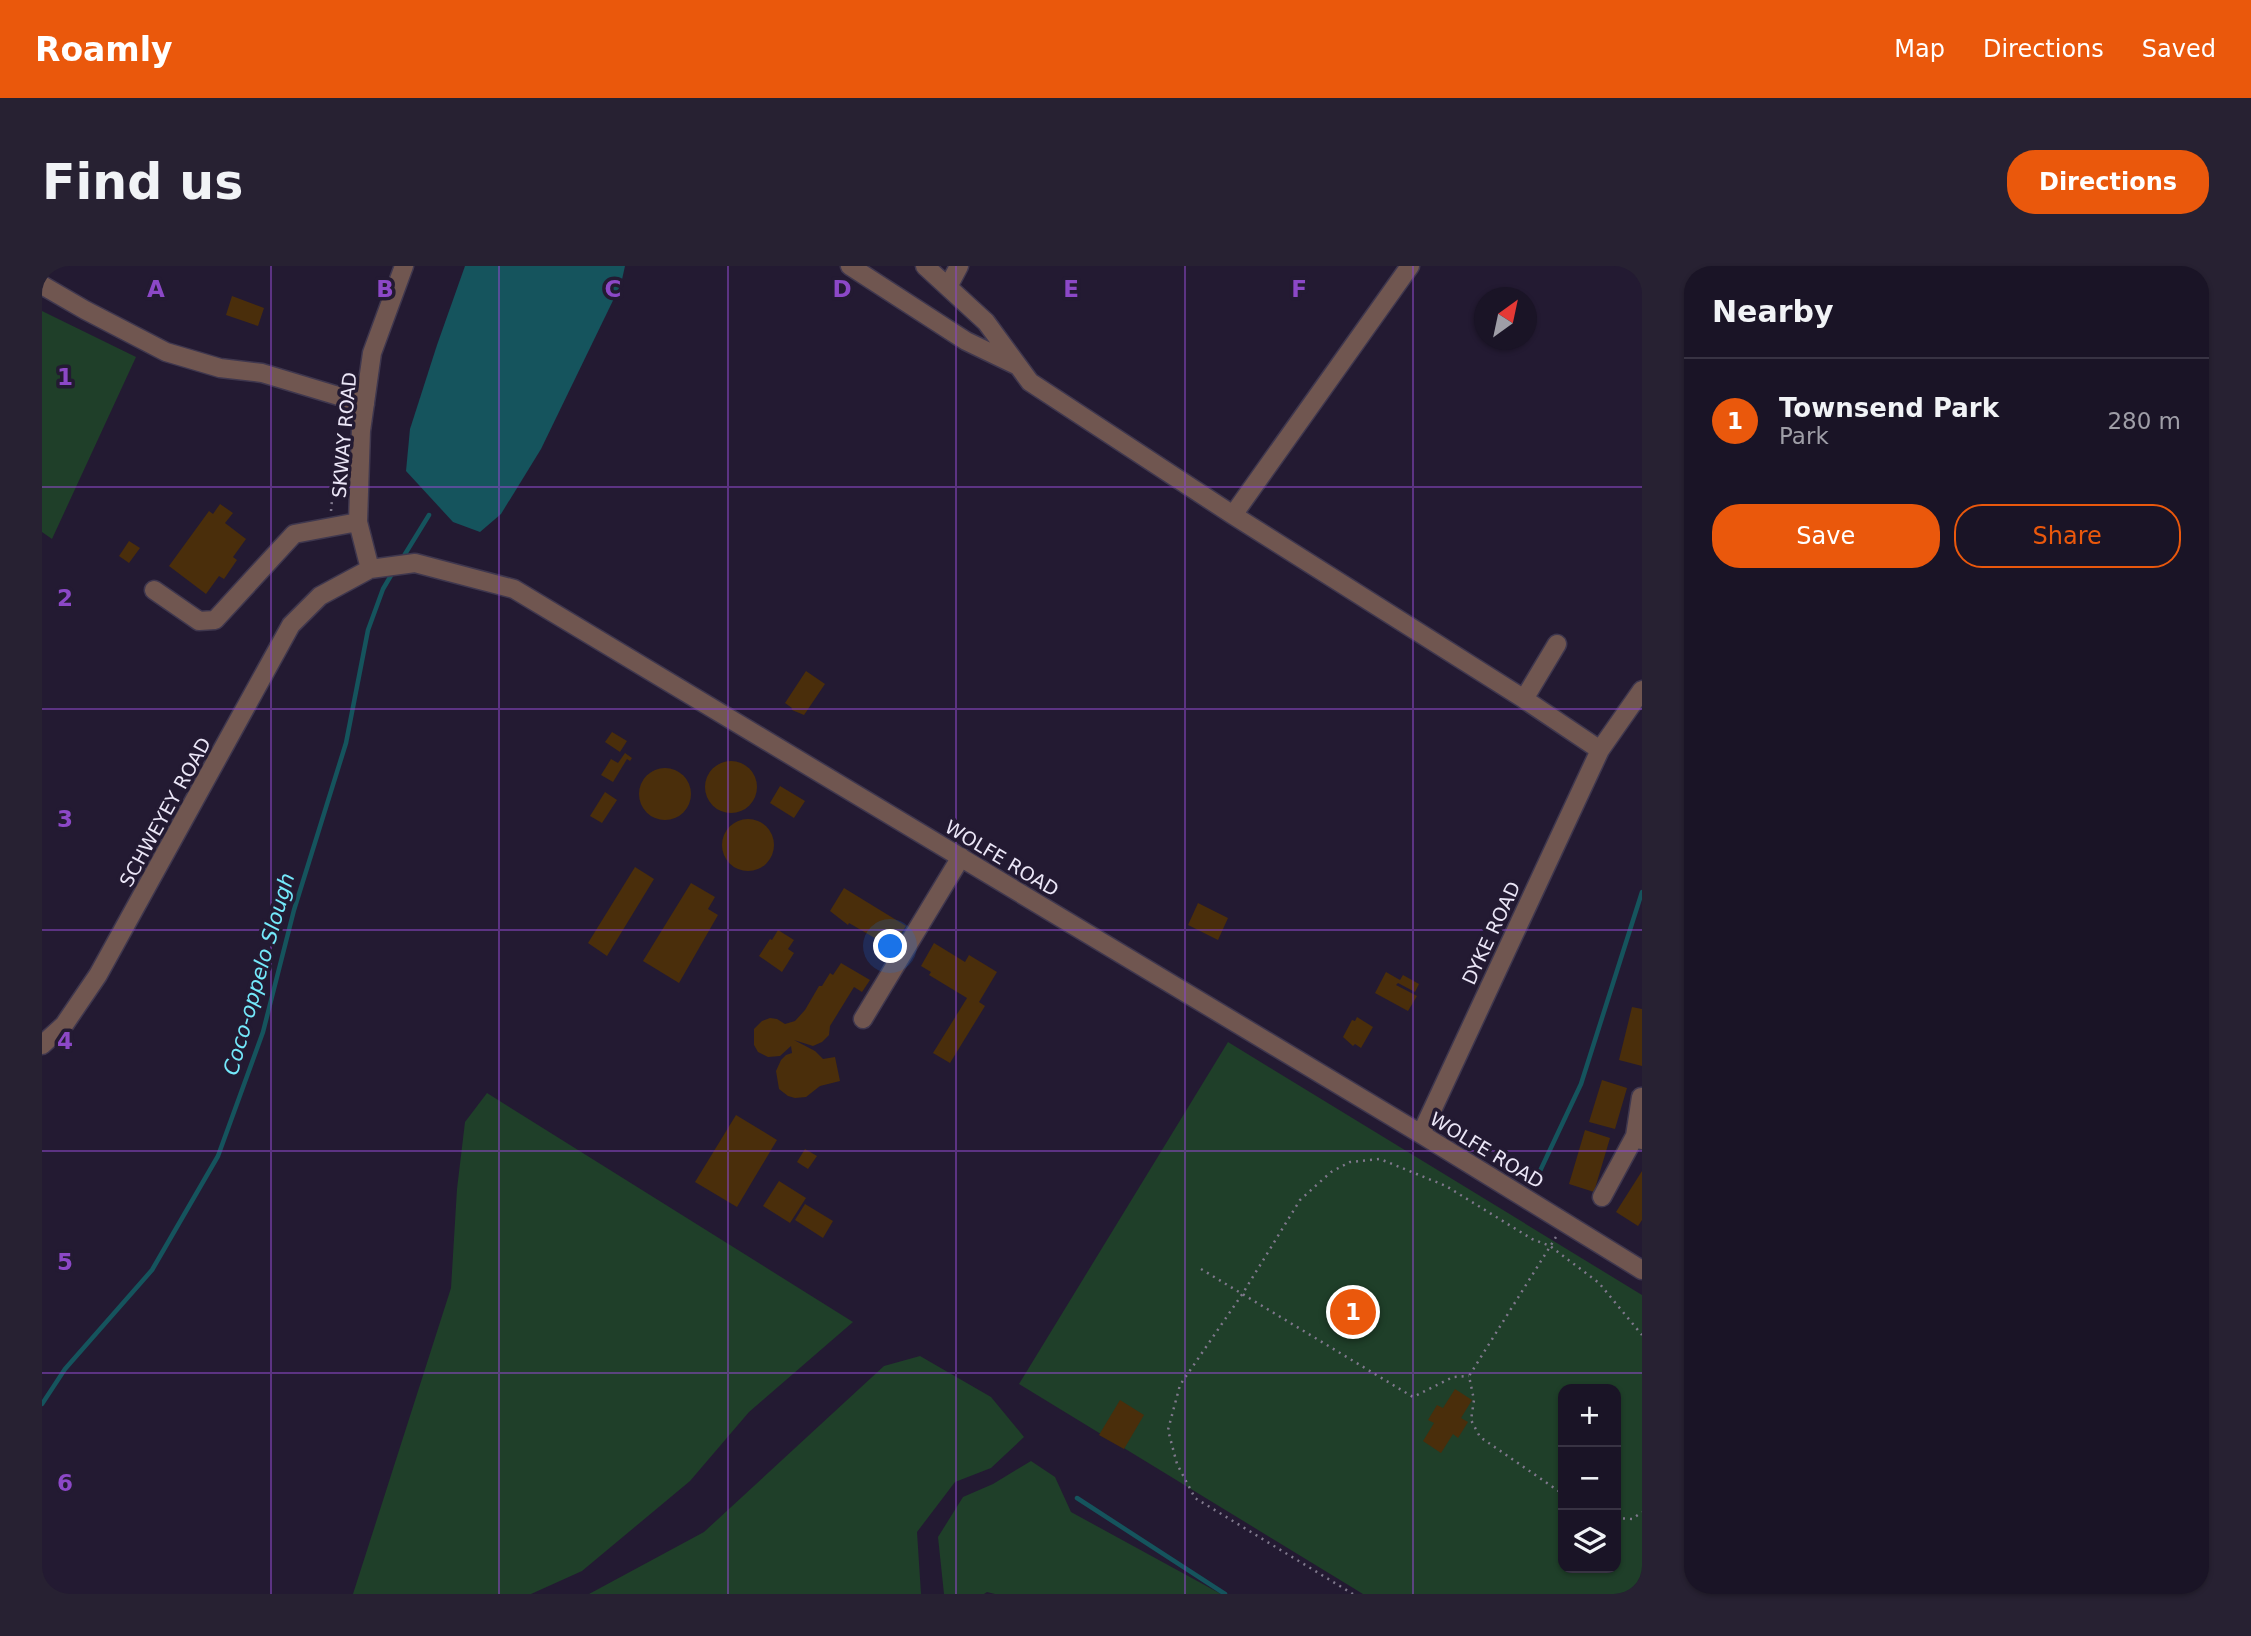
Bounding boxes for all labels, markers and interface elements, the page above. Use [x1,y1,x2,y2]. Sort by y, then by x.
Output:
text: Roamly [35,30,173,69]
text: Map [1894,35,1945,63]
text: Directions [1983,35,2104,63]
text: Saved [2142,35,2216,63]
button: Directions [2007,150,2209,214]
text: Find us [42,154,243,211]
text: A [147,276,165,302]
text: B [376,276,394,302]
text: C [605,276,621,302]
text: D [832,276,852,302]
text: E [1063,276,1079,302]
text: F [1291,276,1307,302]
north arrow [1474,287,1537,350]
text: Nearby [1712,294,1834,329]
text: 1 [57,364,73,390]
street label: SKWAY ROAD [328,371,360,499]
text: Townsend Park [1779,393,1999,423]
text: 1 [1727,408,1743,434]
text: 280 m [2107,408,2181,434]
text: Park [1779,423,1829,449]
button: Save [1712,504,1940,568]
button: Share [1954,504,2181,568]
text: 2 [57,585,73,611]
street label: SCHWEYEY ROAD [115,734,215,890]
text: 3 [57,806,73,832]
street label: WOLFE ROAD [941,815,1063,901]
water label: Coco-oppelo Slough [219,870,299,1078]
street label: DYKE ROAD [1458,878,1524,988]
your location [873,929,907,963]
text: 4 [57,1028,73,1054]
street label: WOLFE ROAD [1426,1107,1548,1193]
text: 5 [57,1249,73,1275]
pin: 1 [1330,1286,1376,1338]
map controls [1558,1384,1621,1573]
button: + [1558,1384,1621,1447]
button: − [1558,1447,1621,1510]
text: 6 [57,1470,73,1496]
button: layers [1558,1510,1621,1573]

